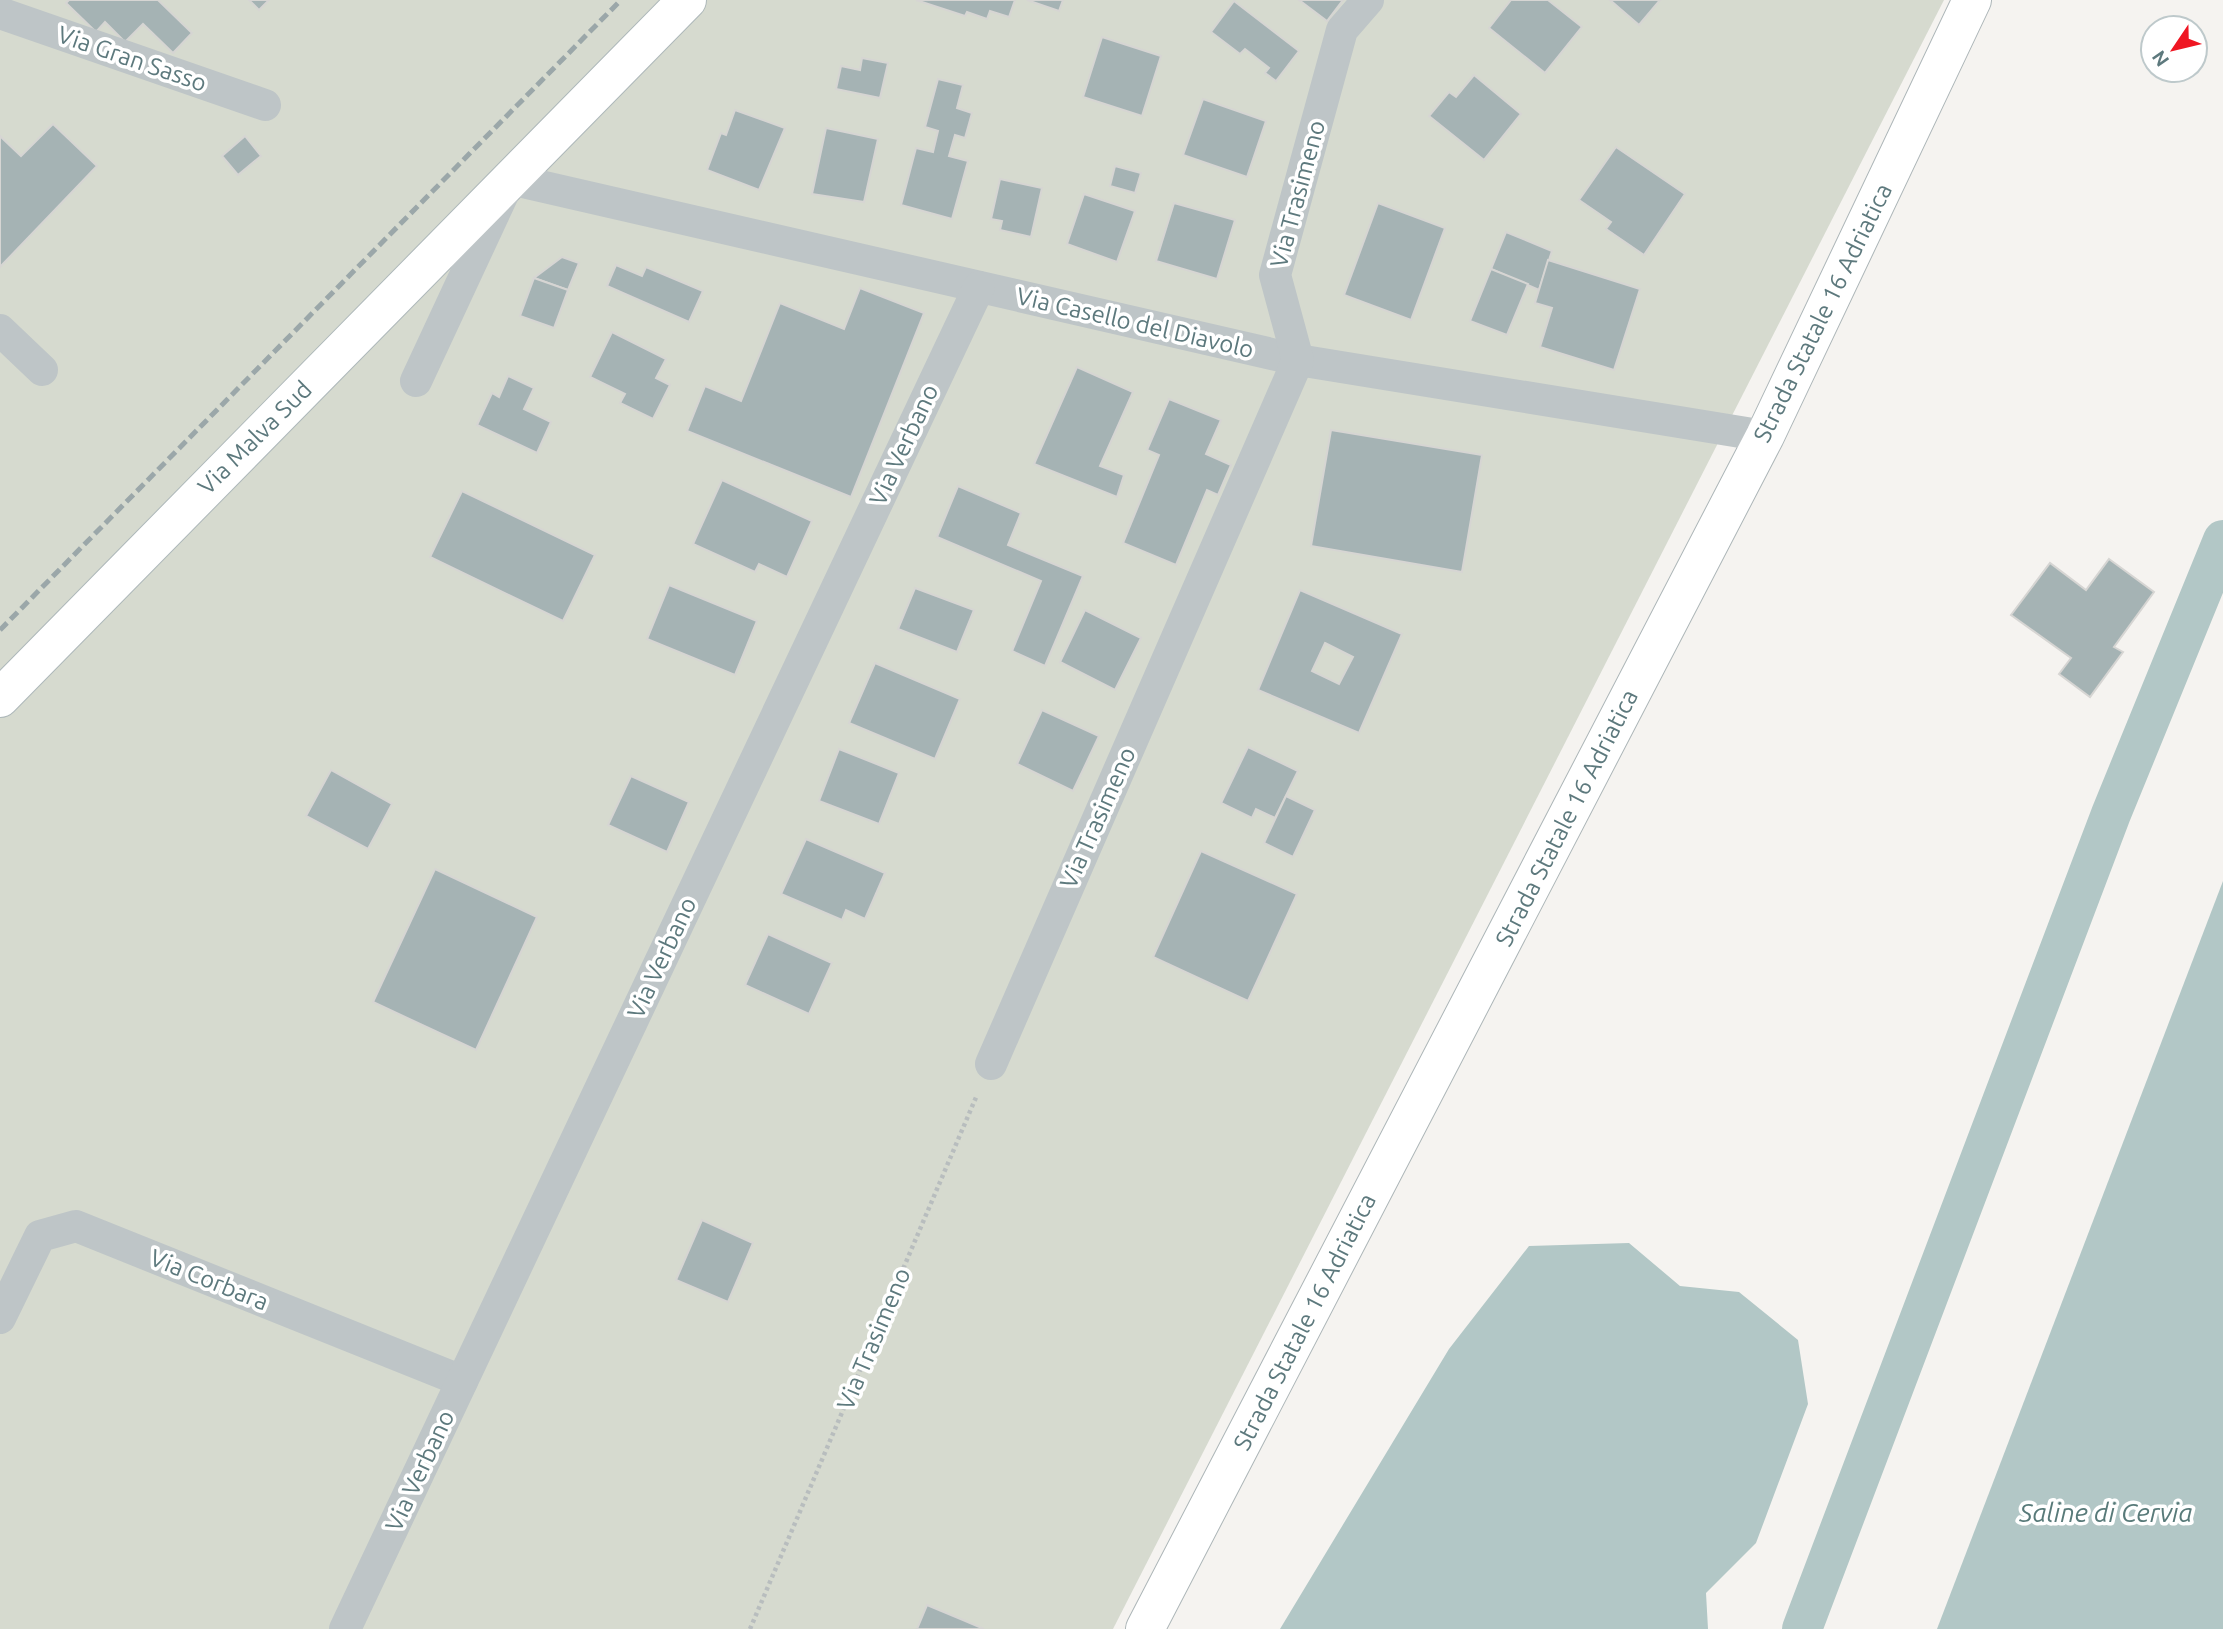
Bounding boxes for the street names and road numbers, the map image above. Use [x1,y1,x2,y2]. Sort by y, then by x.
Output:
street label: Via Gran Sasso [54,20,210,97]
street label: Via Trasimeno [1265,117,1330,271]
street label: Strada Statale 16 Adriatica [1748,179,1897,447]
street label: Via Casello del Diavolo [1014,282,1256,363]
street label: Via Malva Sud [192,375,317,500]
street label: Via Verbano [864,380,943,510]
street label: Strada Statale 16 Adriatica [1490,685,1643,951]
street label: Via Trasimeno [1054,743,1141,893]
street label: Via Verbano [622,893,701,1023]
street label: Strada Statale 16 Adriatica [1228,1189,1381,1455]
street label: Via Corbara [146,1244,272,1316]
street label: Via Trasimeno [832,1264,916,1414]
street label: Via Verbano [380,1406,459,1536]

